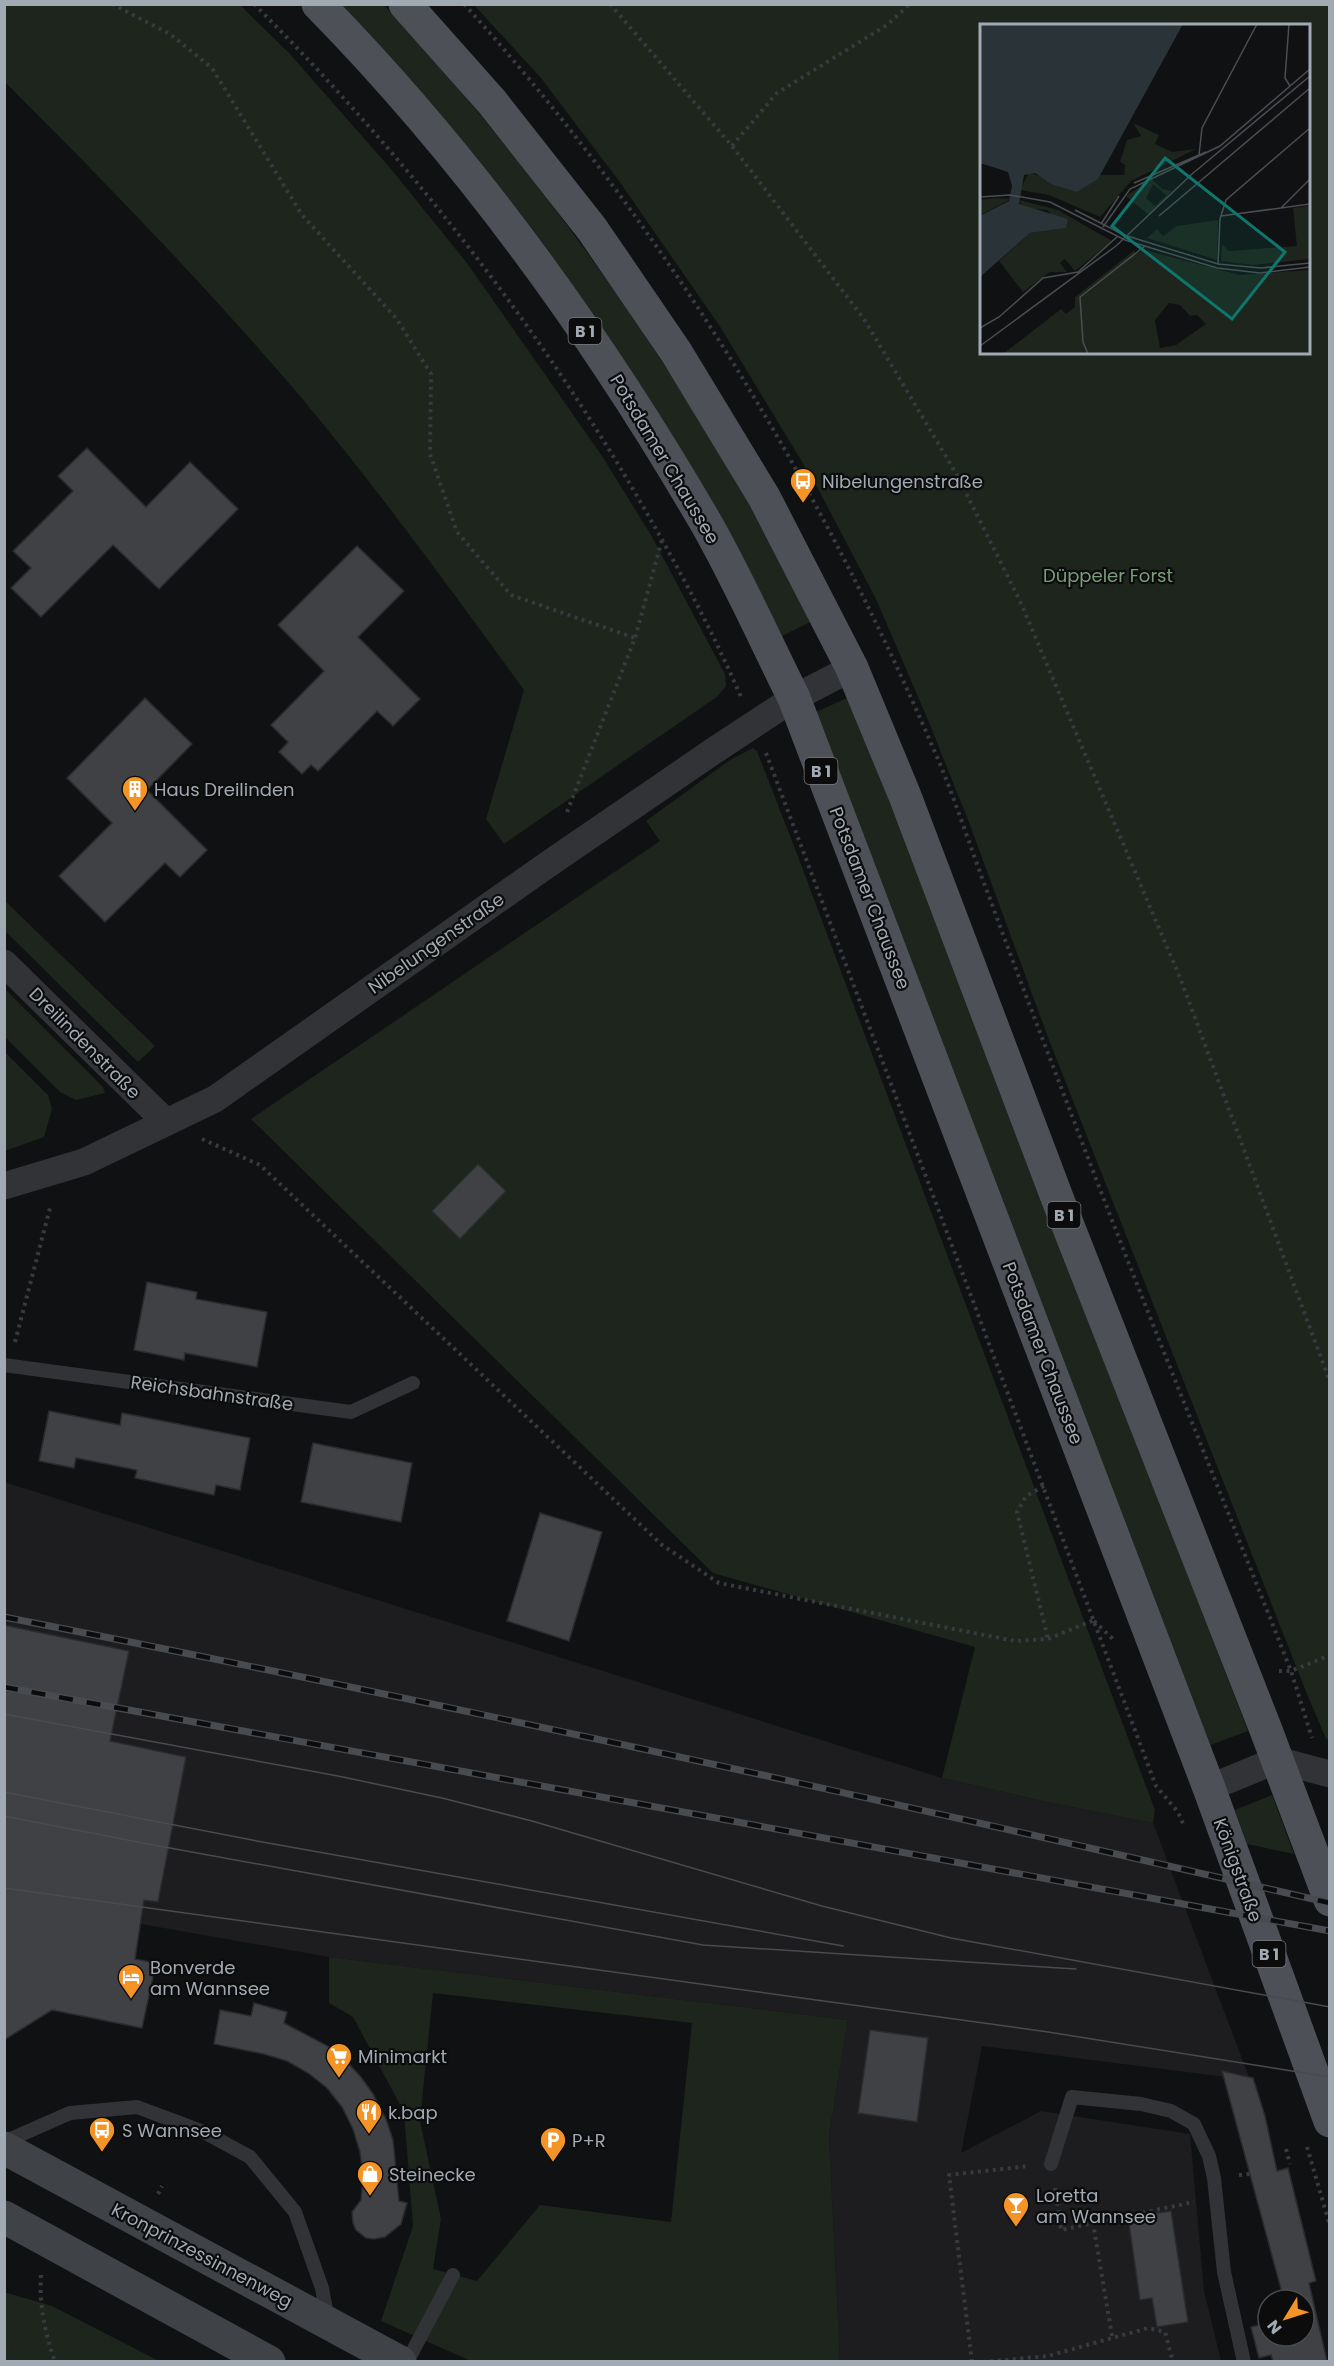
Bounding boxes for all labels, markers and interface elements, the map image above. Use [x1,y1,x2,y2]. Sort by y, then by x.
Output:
inset map [980,24,1310,354]
road number: B 1 [568,318,602,344]
street label: Potsdamer Chaussee [604,370,726,548]
bus stop icon: Nibelungenstraße [788,466,818,504]
place label: Nibelungenstraße [822,469,983,494]
park label: Düppeler Forst [1043,563,1173,588]
road number: B 1 [804,758,838,784]
building icon: Haus Dreilinden [120,774,150,812]
place label: Haus Dreilinden [154,777,295,802]
street label: Potsdamer Chaussee [824,803,916,993]
street label: Nibelungenstraße [363,887,509,999]
street label: Dreilindenstraße [24,982,146,1104]
road number: B 1 [1048,1202,1080,1228]
street label: Potsdamer Chaussee [997,1258,1089,1448]
street label: Reichsbahnstraße [129,1369,295,1417]
street label: Königstraße [1208,1815,1268,1925]
road number: B 1 [1252,1941,1286,1967]
place label: Bonverde am Wannsee [150,1955,270,2001]
hotel icon: Bonverde am Wannsee [116,1962,146,2000]
supermarket icon: Minimarkt [324,2041,354,2079]
place label: Minimarkt [358,2044,447,2069]
restaurant icon: k.bap [354,2097,384,2135]
place label: k.bap [388,2100,438,2125]
bus stop icon: S Wannsee [87,2115,117,2153]
place label: S Wannsee [122,2118,222,2143]
parking icon: P+R [538,2125,568,2163]
place label: P+R [572,2128,606,2153]
shop icon: Steinecke [355,2159,385,2197]
place label: Steinecke [389,2162,476,2187]
place label: Loretta am Wannsee [1036,2183,1156,2229]
bar icon: Loretta am Wannsee [1001,2190,1031,2228]
street label: Kronprinzessinnenweg [107,2197,297,2313]
north arrow [1256,2288,1316,2348]
text: N [1262,2315,1287,2339]

